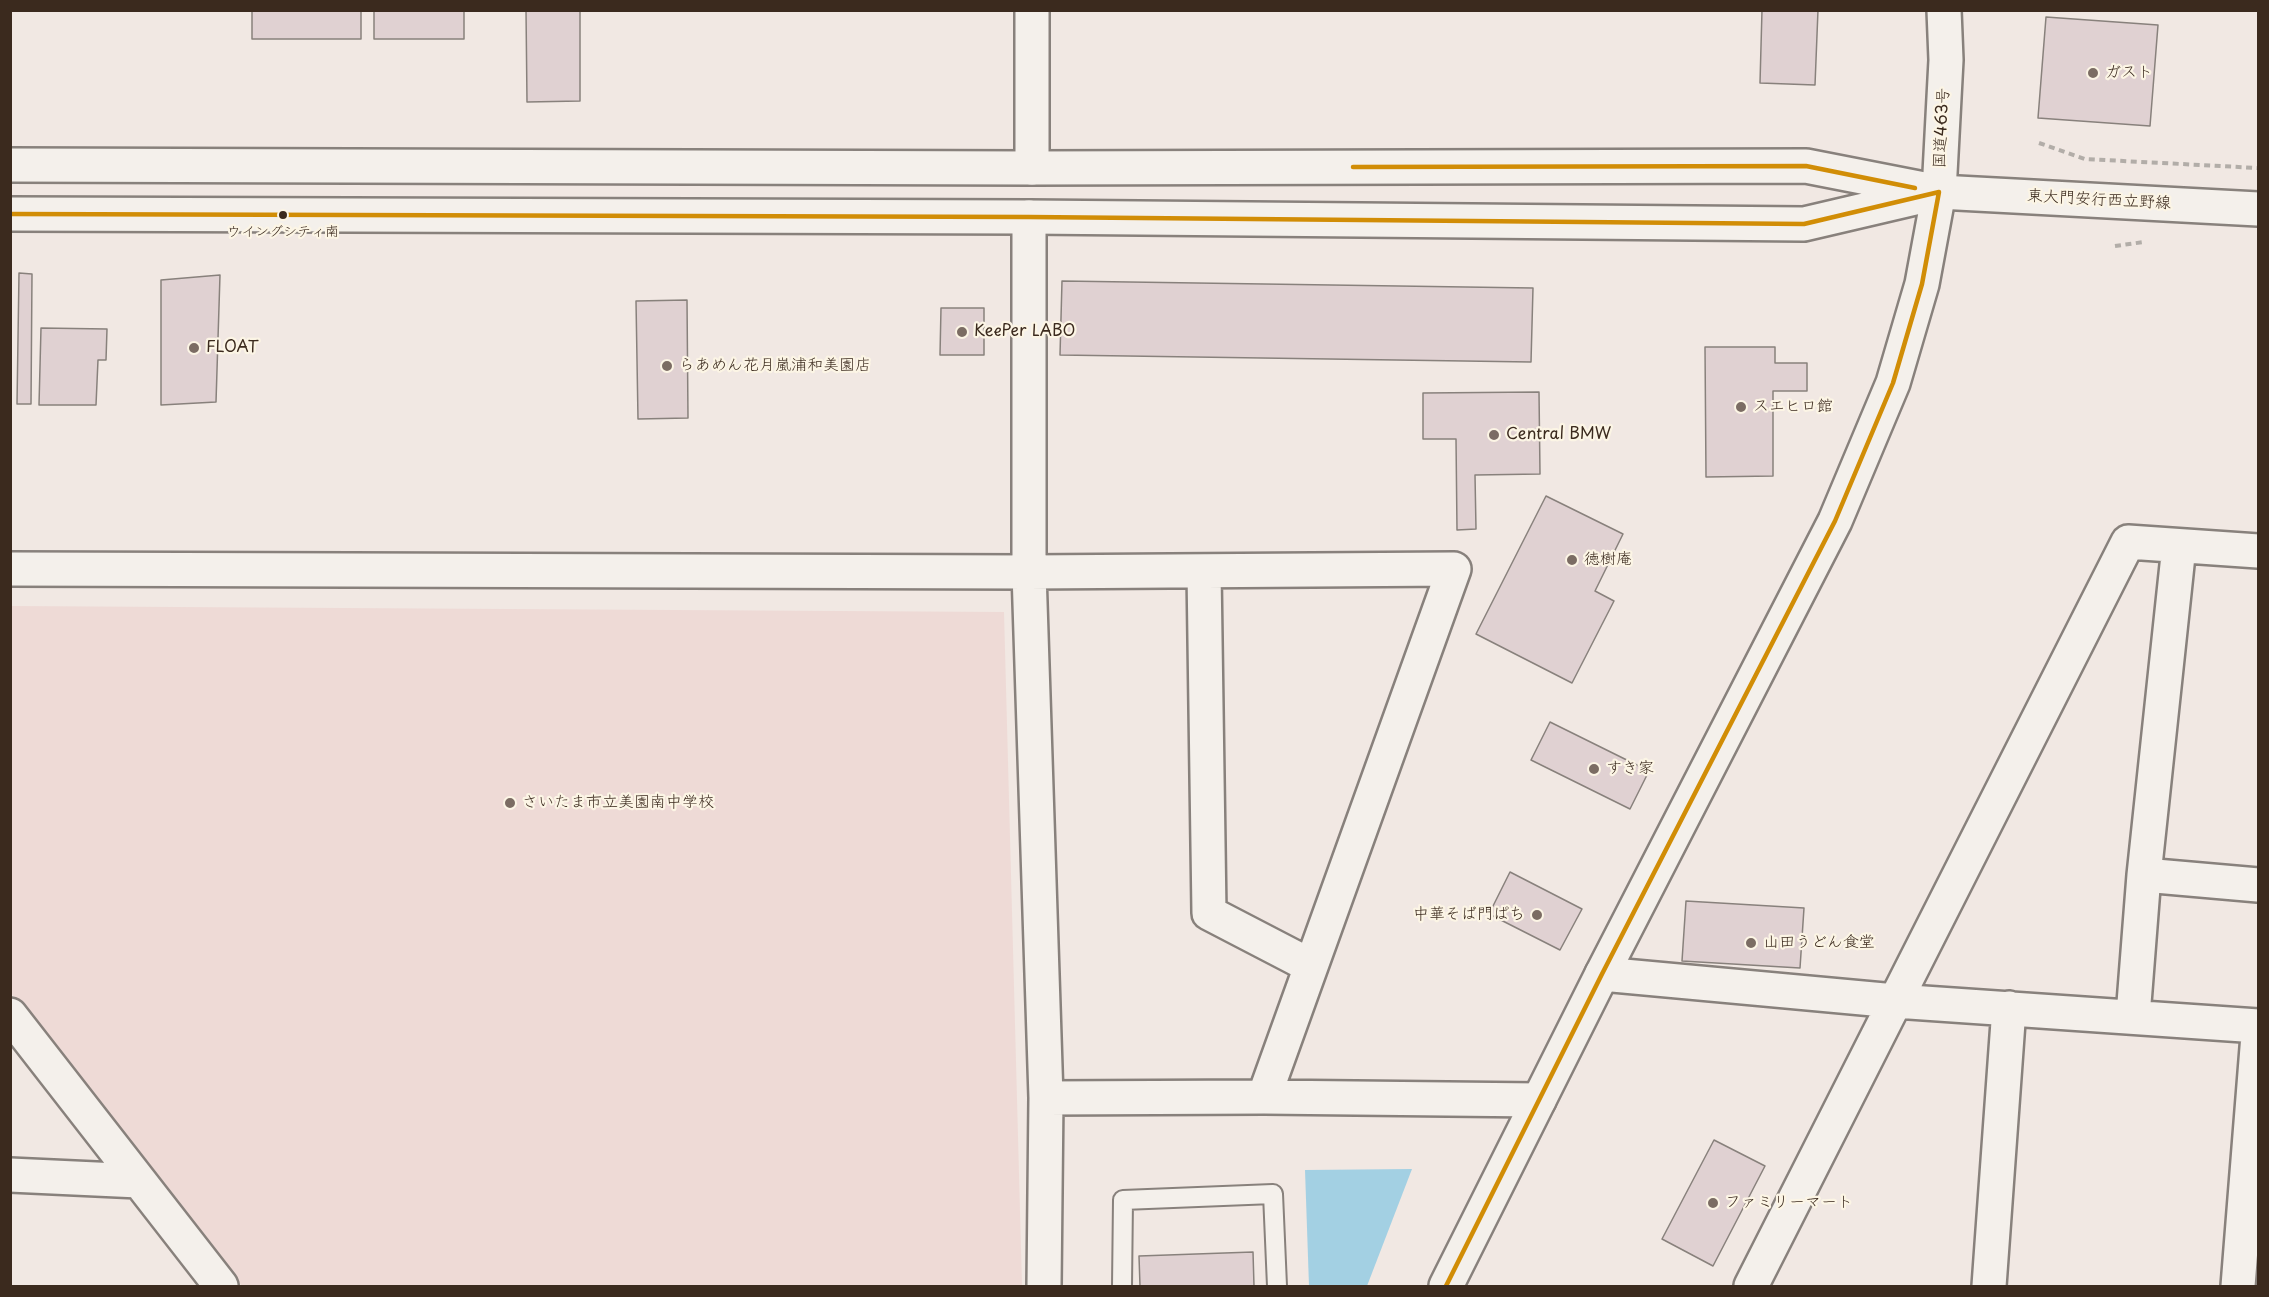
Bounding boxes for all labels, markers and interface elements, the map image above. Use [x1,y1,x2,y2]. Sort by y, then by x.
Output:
place label: ガスト [2105,63,2153,83]
marker: ガスト [2086,66,2100,80]
street label: 国道463号 [1930,87,1954,169]
street label: 東大門安行西立野線 [2027,187,2171,213]
marker: ウイングシティ南 [277,209,289,221]
place label: ウイングシティ南 [227,224,339,240]
place label: KeePer LABO [974,322,1075,342]
marker: KeePer LABO [955,325,969,339]
place label: FLOAT [206,338,259,358]
marker: FLOAT [187,341,201,355]
place label: らあめん花月嵐浦和美園店 [679,356,871,376]
marker: らあめん花月嵐浦和美園店 [660,359,674,373]
place label: スエヒロ館 [1753,397,1833,417]
marker: スエヒロ館 [1734,400,1748,414]
place label: Central BMW [1506,425,1611,445]
marker: Central BMW [1487,428,1501,442]
place label: 徳樹庵 [1584,550,1632,570]
marker: 徳樹庵 [1565,553,1579,567]
place label: すき家 [1606,759,1654,779]
marker: すき家 [1587,762,1601,776]
place label: さいたま市立美園南中学校 [522,793,714,813]
marker: さいたま市立美園南中学校 [503,796,517,810]
place label: 中華そば門ぱち [1413,905,1525,925]
marker: 中華そば門ぱち [1530,908,1544,922]
place label: 山田うどん食堂 [1763,933,1875,953]
marker: 山田うどん食堂 [1744,936,1758,950]
place label: ファミリーマート [1725,1193,1853,1213]
marker: ファミリーマート [1706,1196,1720,1210]

